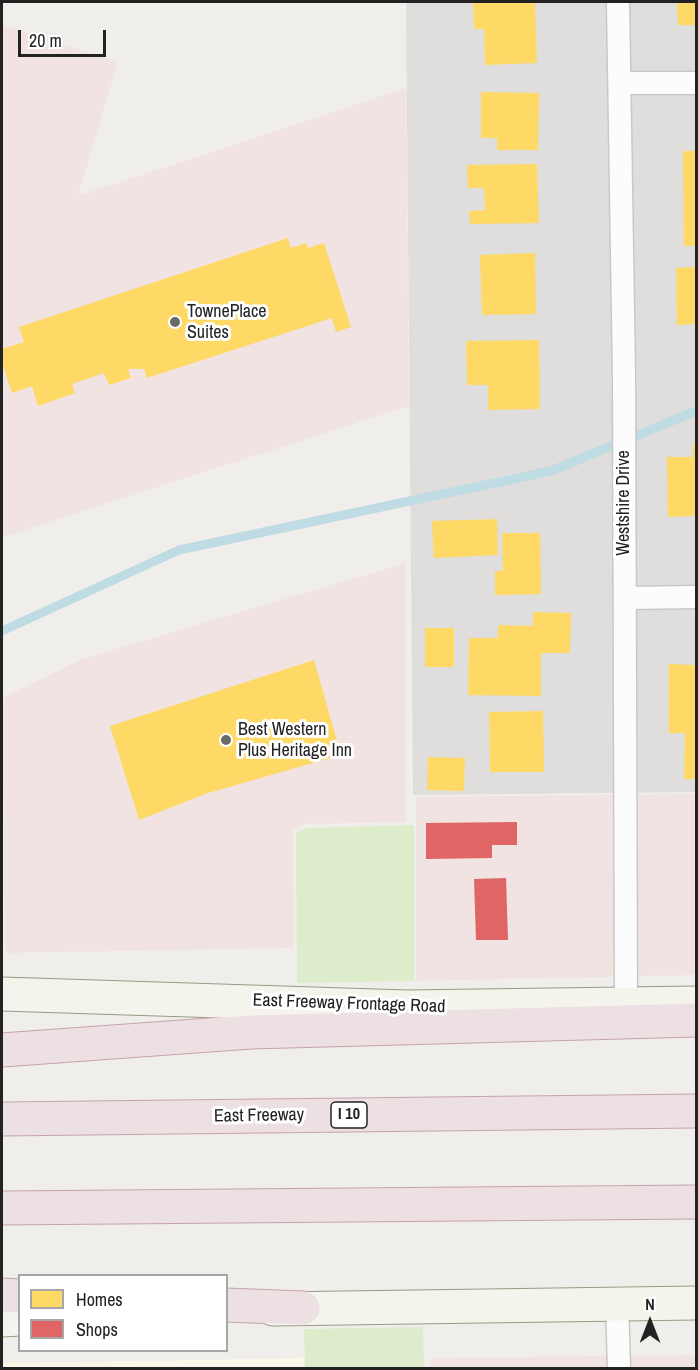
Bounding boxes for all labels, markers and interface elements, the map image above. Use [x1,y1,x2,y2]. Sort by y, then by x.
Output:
scale bar [21,18,110,56]
text: 20 m [29,28,62,53]
place label: TownePlace Suites [187,301,267,344]
marker: TownePlace Suites [168,315,182,329]
street label: Westshire Drive [613,450,635,556]
place label: Best Western Plus Heritage Inn [238,719,352,762]
marker: Best Western Plus Heritage Inn [219,733,233,747]
street label: East Freeway Frontage Road [252,990,446,1018]
road number: I 10 [331,1102,367,1128]
street label: East Freeway [214,1104,304,1128]
legend [18,1274,228,1352]
text: Homes [76,1287,123,1312]
north arrow [620,1292,680,1352]
text: N [645,1293,655,1315]
text: Shops [76,1317,118,1342]

